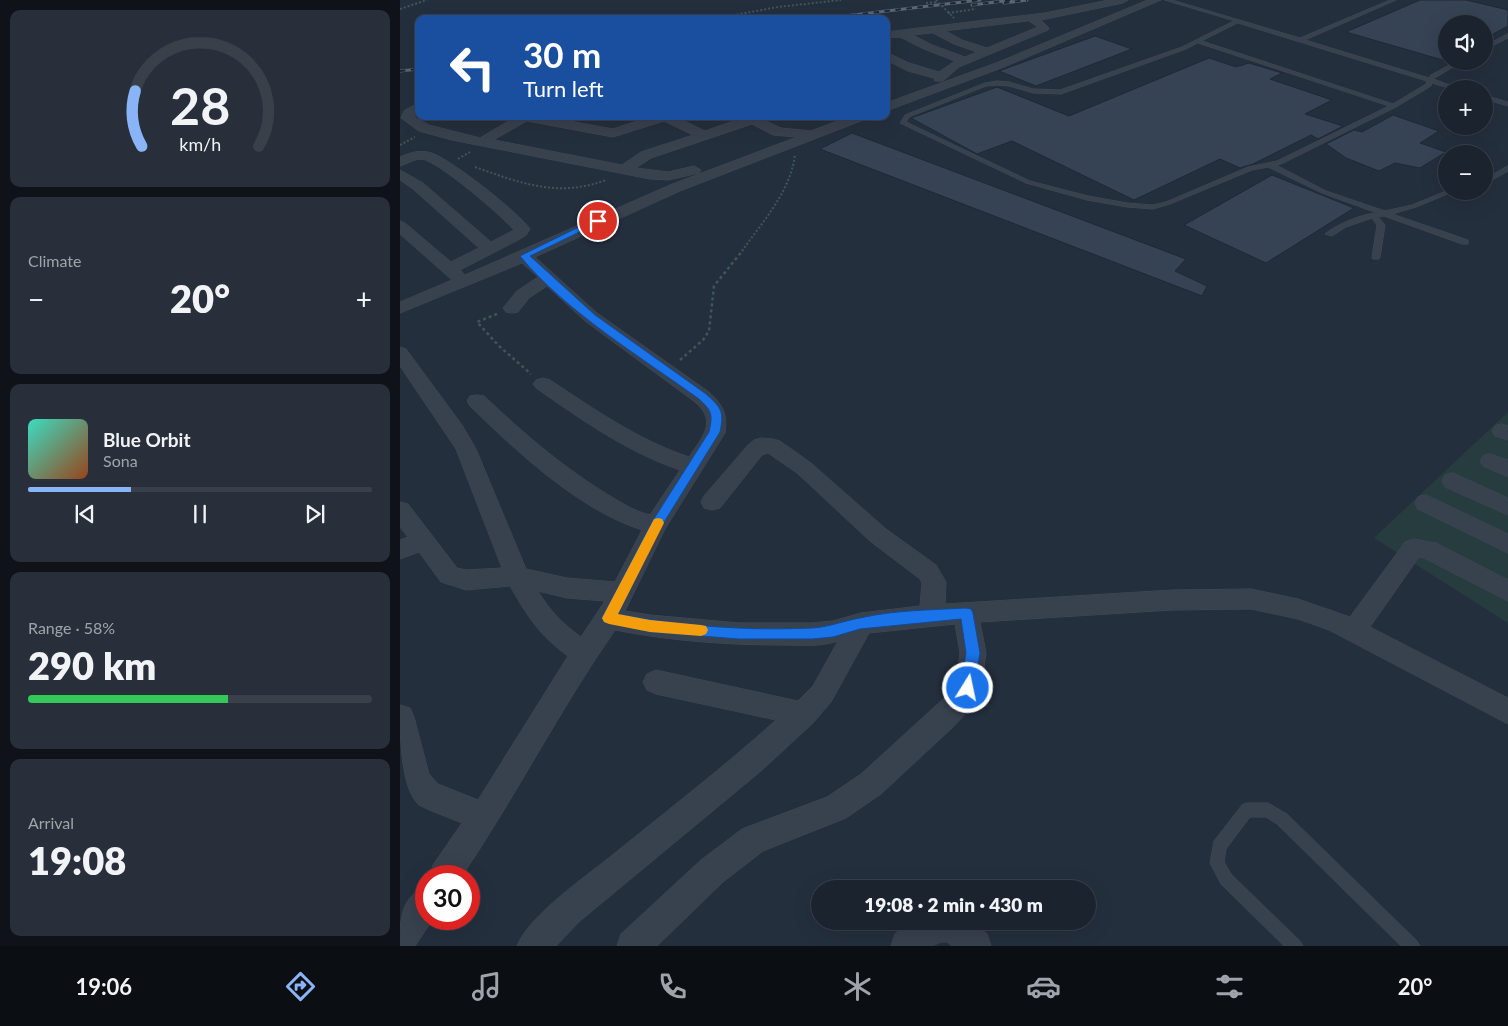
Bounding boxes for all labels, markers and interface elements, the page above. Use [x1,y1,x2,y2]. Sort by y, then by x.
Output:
map controls [1438,15,1493,200]
button: sound [1438,15,1493,70]
text: 30 m [523,33,601,75]
icon: left [440,35,505,100]
text: 28 [170,74,230,136]
text: Turn left [523,75,604,102]
button: + [1438,80,1493,135]
text: km/h [179,133,221,155]
button: − [1438,145,1493,200]
pin [577,200,619,242]
icon: arrive [584,207,612,235]
text: Climate [28,251,81,270]
text: 20° [170,275,230,321]
text: − [28,282,44,316]
text: + [356,282,372,316]
text: Blue Orbit [103,428,191,451]
text: Sona [103,451,138,470]
icon: previous [71,500,99,528]
icon: pause [186,500,214,528]
icon: next [301,500,329,528]
text: Range · 58% [28,618,115,637]
text: 290 km [28,642,156,688]
position arrow [941,661,993,713]
text: Arrival [28,813,74,832]
text: 19:08 [28,837,126,883]
speed limit sign: 30 [415,865,480,930]
text: 19:08 · 2 min · 430 m [864,893,1043,916]
icon: directions [283,969,318,1004]
icon: music [469,969,504,1004]
icon: phone [655,969,690,1004]
icon: climate [840,969,875,1004]
icon: car [1026,969,1061,1004]
icon: filters [1212,969,1247,1004]
text: 19:06 [75,973,132,1000]
text: 20° [1398,973,1432,1000]

